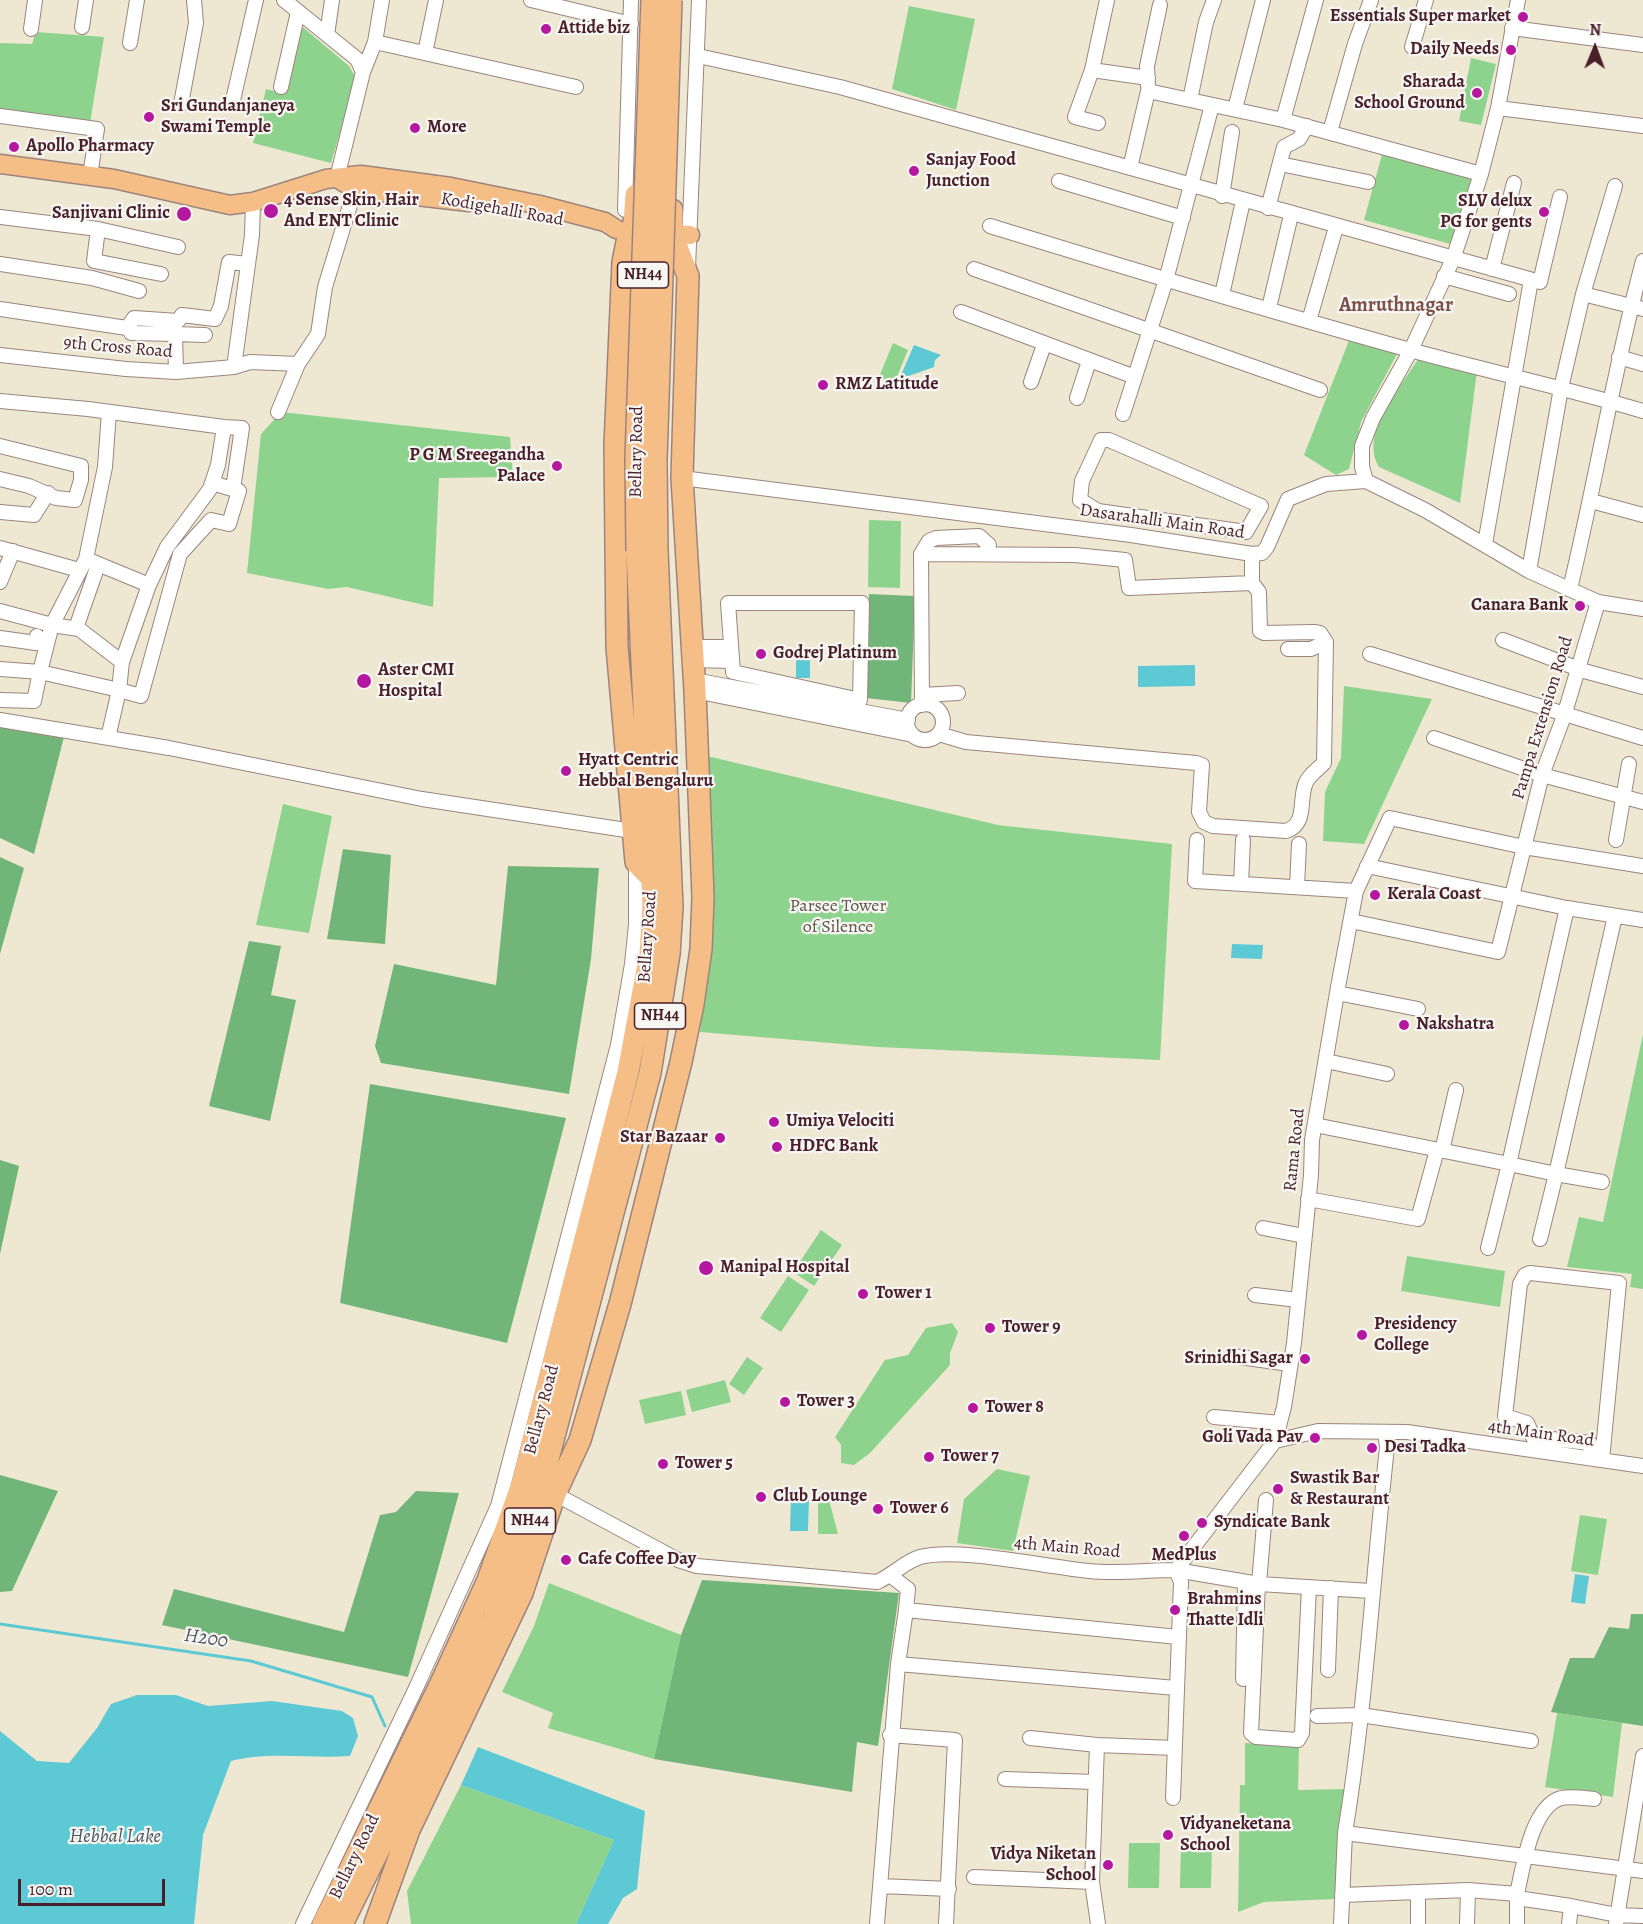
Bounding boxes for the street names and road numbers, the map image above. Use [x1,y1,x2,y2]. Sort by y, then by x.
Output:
street label: Kodigehalli Road [439,189,565,231]
road number: NH44 [618,262,668,288]
street label: 9th Cross Road [63,332,173,364]
street label: Bellary Road [625,406,649,498]
street label: Dasarahalli Main Road [1078,500,1246,544]
street label: Pampa Extension Road [1508,634,1578,802]
street label: Bellary Road [634,890,662,984]
road number: NH44 [634,1003,686,1029]
street label: Rama Road [1280,1107,1310,1193]
street label: Bellary Road [520,1363,564,1457]
street label: 4th Main Road [1487,1416,1595,1452]
road number: NH44 [504,1508,556,1534]
street label: 4th Main Road [1013,1533,1121,1563]
street label: Bellary Road [325,1811,385,1903]

